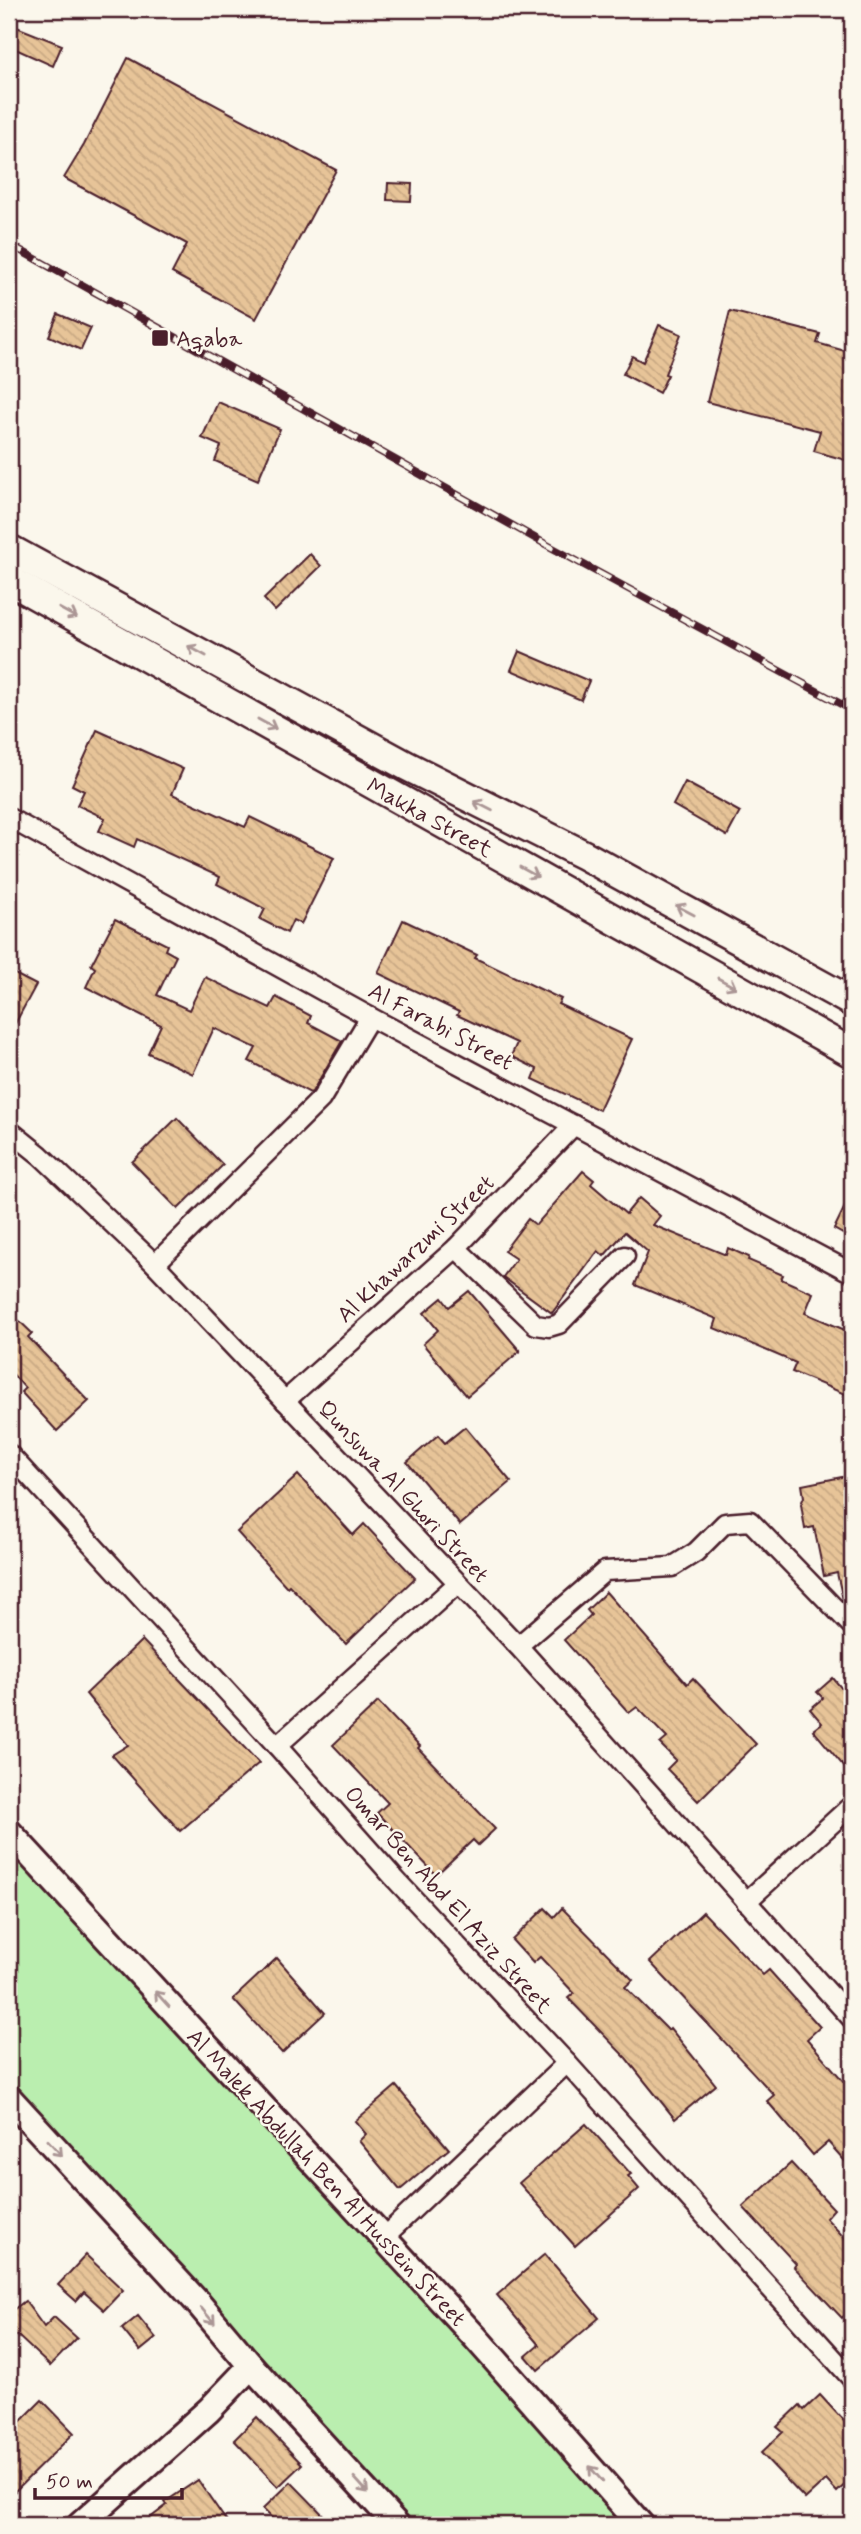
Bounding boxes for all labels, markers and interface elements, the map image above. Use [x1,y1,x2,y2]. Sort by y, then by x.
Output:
place label: Aqaba [176,325,242,355]
marker: Aqaba [150,328,170,348]
one-way arrow [58,606,78,620]
one-way arrow [187,644,207,658]
one-way arrow [256,717,276,731]
street label: Makka Street [361,772,498,866]
one-way arrow [473,799,494,813]
one-way arrow [518,866,539,879]
one-way arrow [675,903,696,916]
one-way arrow [717,976,737,990]
street label: Al Farabi Street [363,977,518,1078]
street label: Al Khawarzmi Street [331,1169,501,1330]
street label: Qunsuwa Al Ghori Street [310,1395,495,1590]
street label: Omar Ben Abd El Aziz Street [337,1780,558,2021]
one-way arrow [153,1991,170,2008]
street label: Al Malek Abdullah Ben Al Hussein Street [179,2023,472,2334]
one-way arrow [47,2139,64,2156]
one-way arrow [200,2307,216,2325]
scale bar [35,2457,182,2501]
one-way arrow [588,2465,604,2483]
text: 50 m [46,2468,93,2496]
one-way arrow [352,2476,369,2493]

